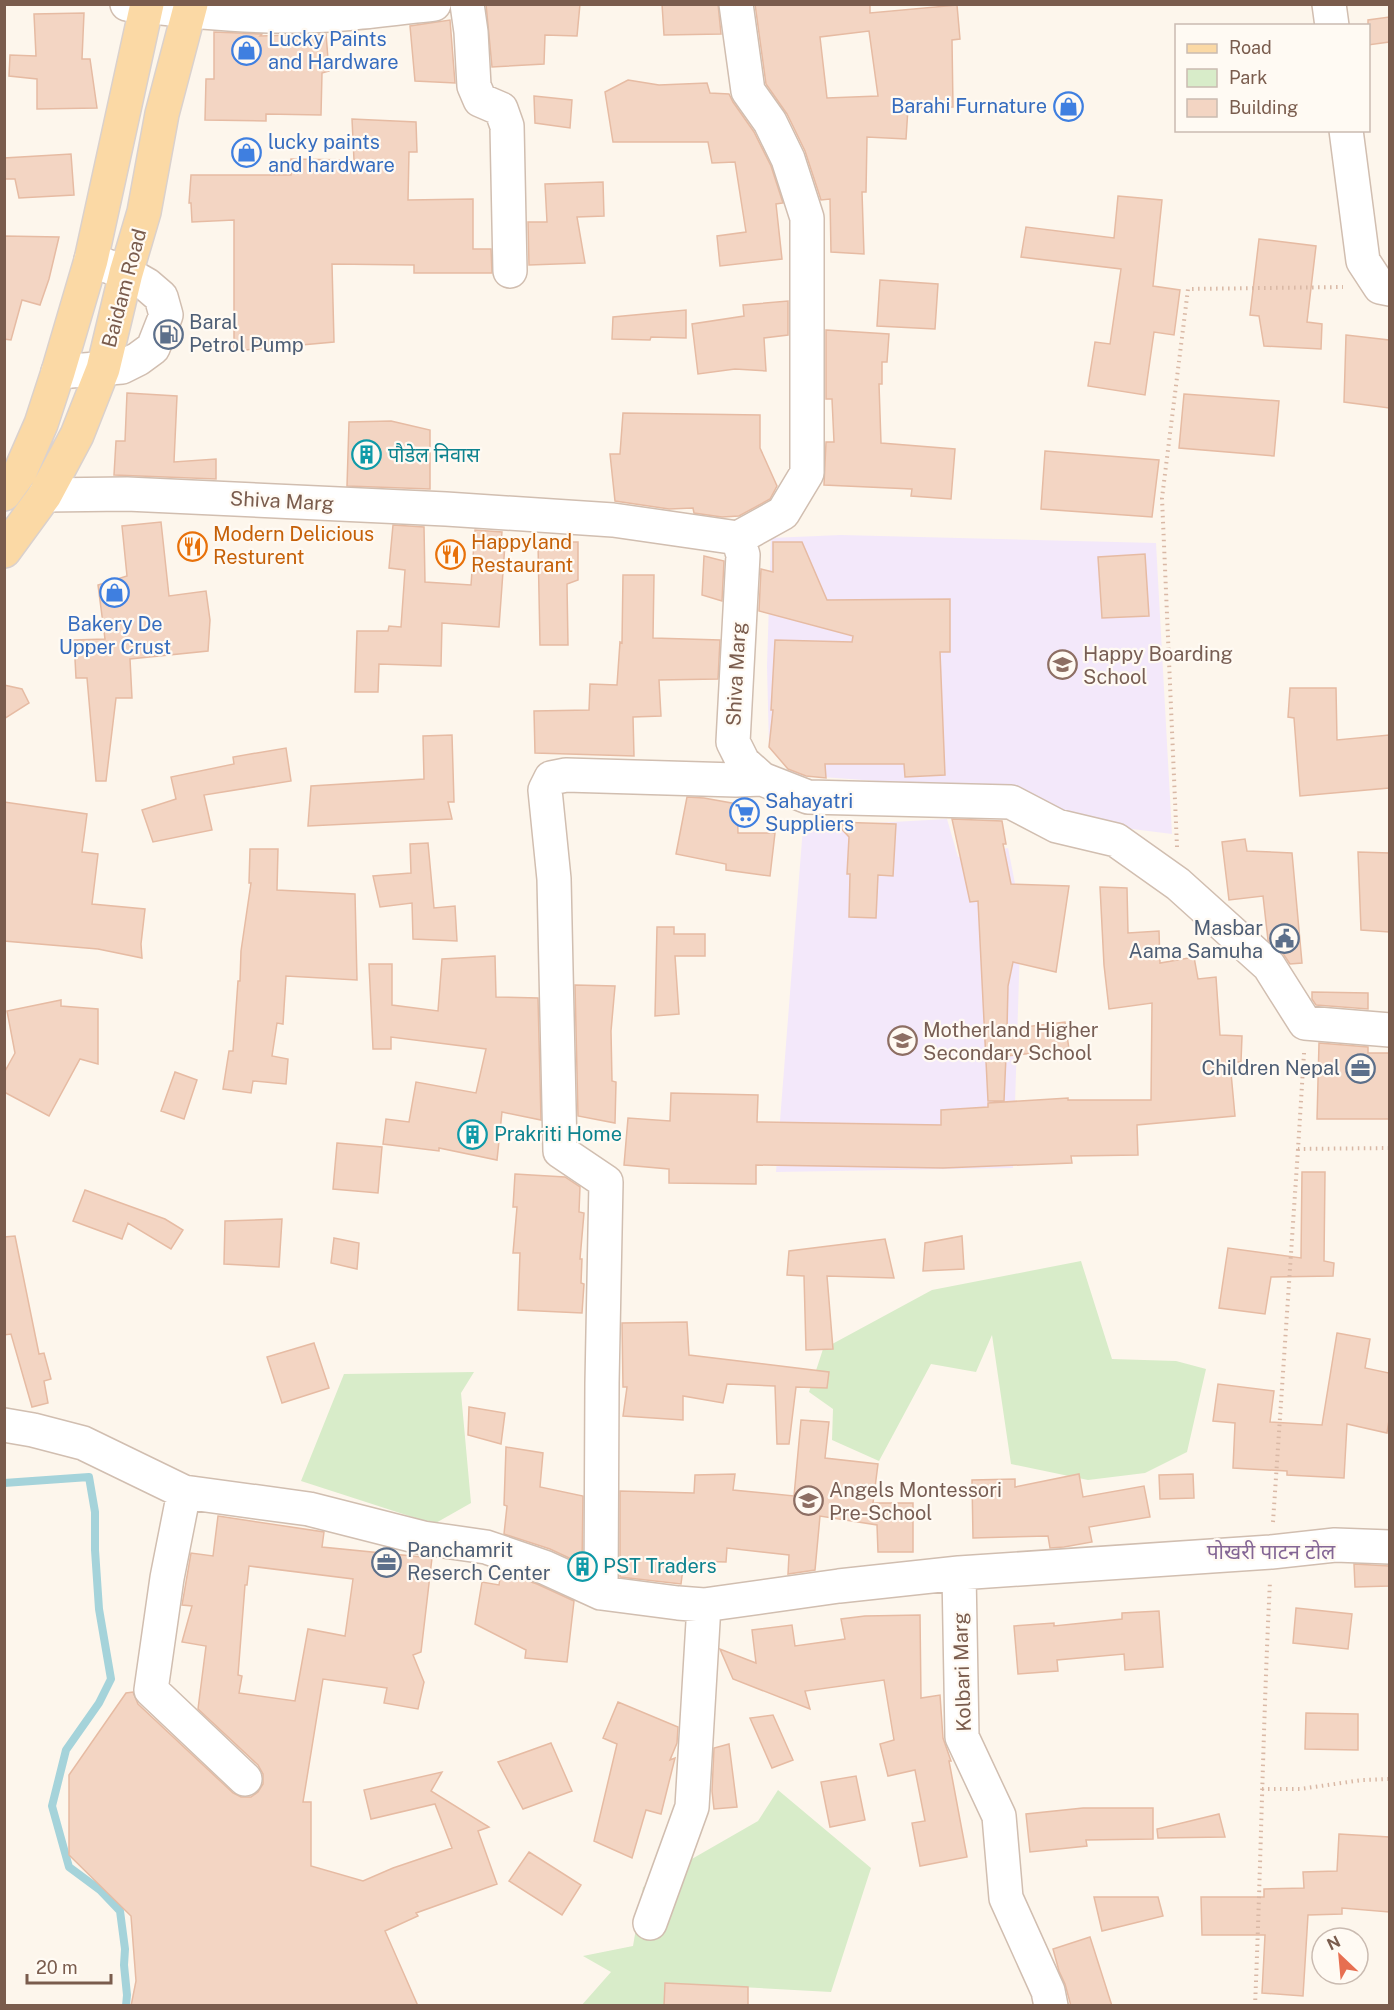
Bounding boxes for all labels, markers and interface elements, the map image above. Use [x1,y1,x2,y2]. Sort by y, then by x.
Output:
legend [1175,24,1370,132]
place label: Lucky Paints and Hardware [268,27,399,74]
shop icon: Lucky Paints and Hardware [231,34,263,66]
text: Road [1229,37,1272,58]
text: Park [1229,67,1267,88]
shop icon: Barahi Furnature [1052,90,1084,122]
place label: Barahi Furnature [891,94,1047,118]
text: Building [1229,97,1298,118]
place label: lucky paints and hardware [268,130,395,177]
shop icon: lucky paints and hardware [231,137,263,169]
street label: Baidam Road [97,226,151,350]
place label: Baral Petrol Pump [189,310,304,357]
fuel station icon: Baral Petrol Pump [152,318,184,350]
building icon: पौडेल निवास [351,439,383,471]
place label: पौडेल निवास [388,443,480,467]
street label: Shiva Marg [229,486,335,516]
place label: Modern Delicious Resturent [213,522,374,569]
restaurant icon: Modern Delicious Resturent [176,530,208,562]
place label: Happyland Restaurant [471,530,573,577]
restaurant icon: Happyland Restaurant [434,538,466,570]
shop icon: Bakery De Upper Crust [99,577,131,609]
place label: Bakery De Upper Crust [59,612,171,659]
street label: Shiva Marg [721,621,751,727]
place label: Happy Boarding School [1083,642,1233,689]
school or university icon: Happy Boarding School [1046,649,1078,681]
place label: Sahayatri Suppliers [765,789,854,836]
supermarket icon: Sahayatri Suppliers [728,796,760,828]
place label: Masbar Aama Samuha [1129,916,1263,963]
public building icon: Masbar Aama Samuha [1268,923,1300,955]
place label: Motherland Higher Secondary School [923,1018,1099,1065]
school or university icon: Motherland Higher Secondary School [886,1025,918,1057]
office icon: Children Nepal [1345,1052,1377,1084]
place label: Children Nepal [1201,1056,1340,1080]
building icon: Prakriti Home [457,1118,489,1150]
place label: Prakriti Home [494,1122,622,1146]
place label: Angels Montessori Pre-School [829,1478,1002,1525]
school or university icon: Angels Montessori Pre-School [792,1485,824,1517]
place label: Panchamrit Reserch Center [407,1538,551,1585]
district label: पोखरी पाटन टोल [1207,1539,1336,1564]
office icon: Panchamrit Reserch Center [370,1546,402,1578]
building icon: PST Traders [566,1550,598,1582]
place label: PST Traders [603,1554,717,1578]
street label: Kolbari Marg [948,1612,976,1732]
north arrow [1310,1926,1370,1986]
text: N [1324,1932,1343,1954]
scale bar [27,1947,111,1985]
text: 20 m [36,1957,78,1978]

